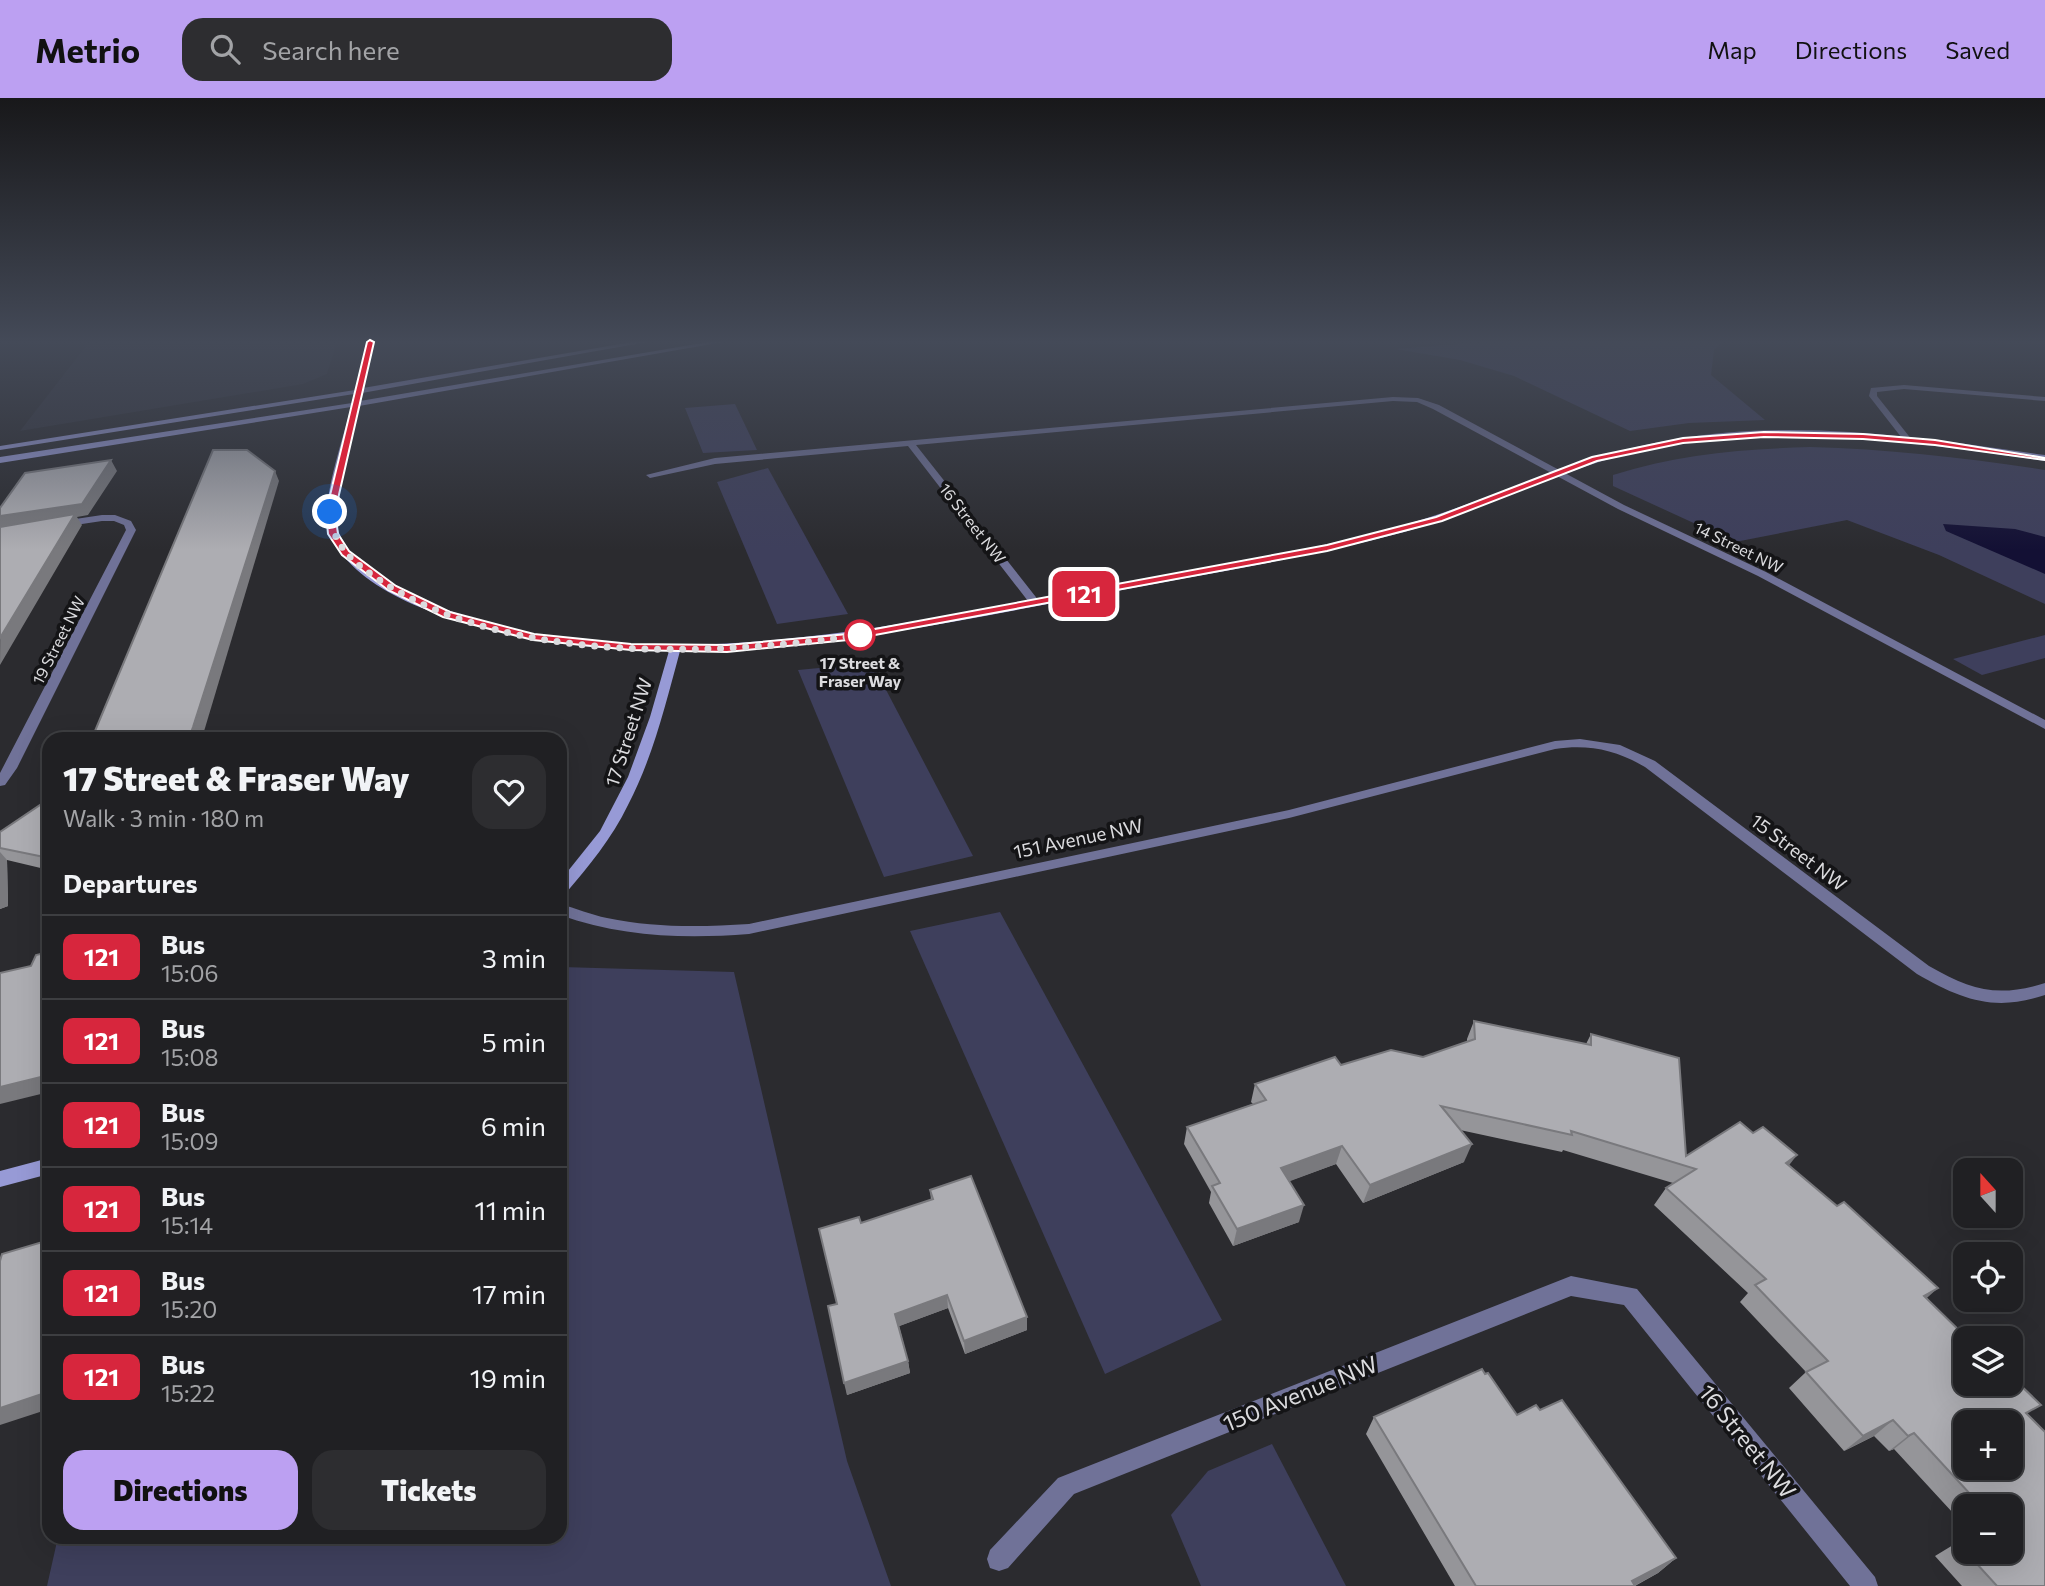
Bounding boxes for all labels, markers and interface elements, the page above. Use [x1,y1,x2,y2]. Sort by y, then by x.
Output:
search box [182,18,672,81]
text: Metrio [35,29,140,70]
icon: search [206,30,244,68]
text: Search here [262,34,400,65]
text: Map [1707,35,1757,64]
text: Directions [1795,35,1907,64]
text: Saved [1945,35,2010,64]
street label: 16 Street NW [936,479,1010,567]
your location [312,494,347,529]
street label: 14 Street NW [1692,517,1786,577]
line badge: 121 [1044,571,1124,617]
text: 121 [1066,579,1102,608]
street label: 19 Street NW [28,593,88,687]
marker: 17 Street & Fraser Way [845,620,875,650]
place label: 17 Street & Fraser Way [819,653,901,690]
street label: 17 Street NW [600,675,656,789]
button: heart [472,755,546,829]
text: 17 Street & Fraser Way [63,757,410,798]
text: Walk · 3 min · 180 m [63,804,264,832]
street label: 15 Street NW [1747,809,1851,895]
street label: 151 Avenue NW [1011,813,1145,863]
text: Departures [63,867,198,898]
text: Bus [161,928,205,959]
text: 121 [84,942,119,971]
text: 3 min [482,942,546,973]
text: 15:06 [161,959,218,987]
text: Bus [161,1012,205,1043]
text: 121 [84,1026,119,1055]
text: 5 min [482,1026,546,1057]
text: 15:08 [161,1043,218,1071]
text: Bus [161,1096,205,1127]
text: 121 [84,1110,119,1139]
text: 6 min [481,1110,546,1141]
text: 15:09 [161,1127,218,1155]
north arrow [1953,1158,2023,1228]
map controls [1953,1158,2023,1564]
text: Bus [161,1180,205,1211]
text: 121 [84,1194,119,1223]
text: 11 min [475,1194,546,1225]
text: 15:14 [161,1211,213,1239]
button: locate [1953,1242,2023,1312]
text: Bus [161,1264,205,1295]
text: 121 [84,1278,119,1307]
text: 17 min [472,1278,546,1309]
text: 15:20 [161,1295,217,1323]
button: layers [1953,1326,2023,1396]
text: Bus [161,1348,205,1379]
street label: 150 Avenue NW [1219,1349,1381,1437]
text: 121 [84,1362,119,1391]
text: 19 min [470,1362,546,1393]
street label: 16 Street NW [1694,1378,1802,1504]
text: 15:22 [161,1379,215,1407]
button: + [1953,1410,2023,1480]
button: Directions [63,1450,298,1530]
button: Tickets [312,1450,546,1530]
button: − [1953,1494,2023,1564]

